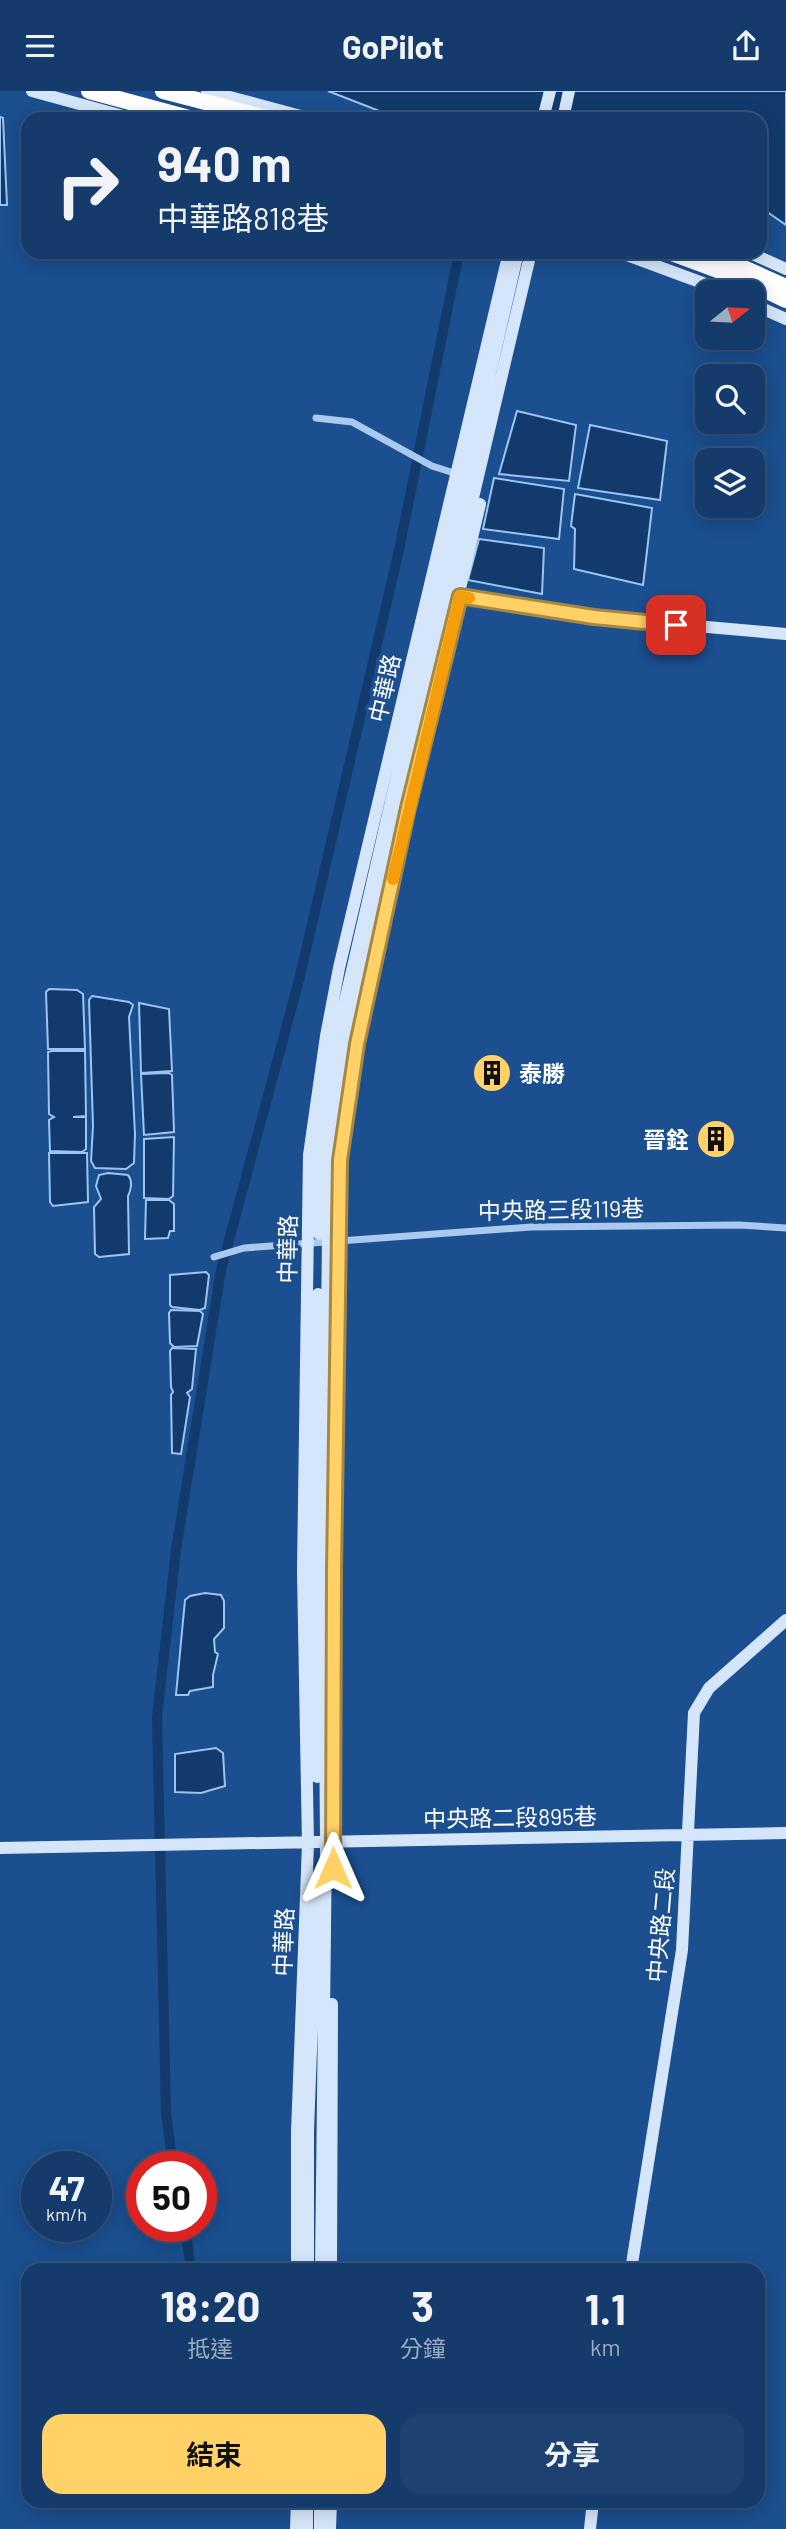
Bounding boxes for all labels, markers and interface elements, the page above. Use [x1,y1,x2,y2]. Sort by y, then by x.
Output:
icon: menu [21,27,59,65]
text: GoPilot [342,27,444,65]
icon: share [727,27,765,65]
text: 940 m [157,133,291,192]
icon: right [42,140,133,231]
text: 中華路818巷 [157,198,329,236]
north arrow [695,280,765,350]
map controls [695,280,765,518]
button: search [695,364,765,434]
button: layers [695,448,765,518]
pin [646,595,706,655]
icon: arrive [657,606,695,644]
street label: 中華路 [363,651,405,725]
building icon: 泰勝 [471,1052,513,1094]
place label: 泰勝 [519,1059,565,1087]
building icon: 晉銓 [695,1118,737,1160]
place label: 晉銓 [643,1125,689,1153]
street label: 中央路三段119巷 [478,1194,644,1224]
street label: 中華路 [272,1214,302,1284]
street label: 中央路二段895巷 [423,1801,597,1833]
position arrow [296,1831,370,1905]
street label: 中央路二段 [641,1866,679,1984]
street label: 中華路 [268,1907,298,1977]
speed limit sign: 50 [126,2151,217,2242]
text: 47 [48,2166,85,2208]
text: km/h [46,2203,87,2225]
text: 18:20 [160,2280,260,2330]
text: 3 [411,2280,434,2330]
text: 1.1 [585,2283,626,2333]
text: km [590,2333,621,2361]
text: 抵達 [187,2334,233,2362]
text: 分鐘 [400,2334,446,2362]
button: 結束 [42,2414,386,2494]
button: 分享 [400,2414,744,2494]

